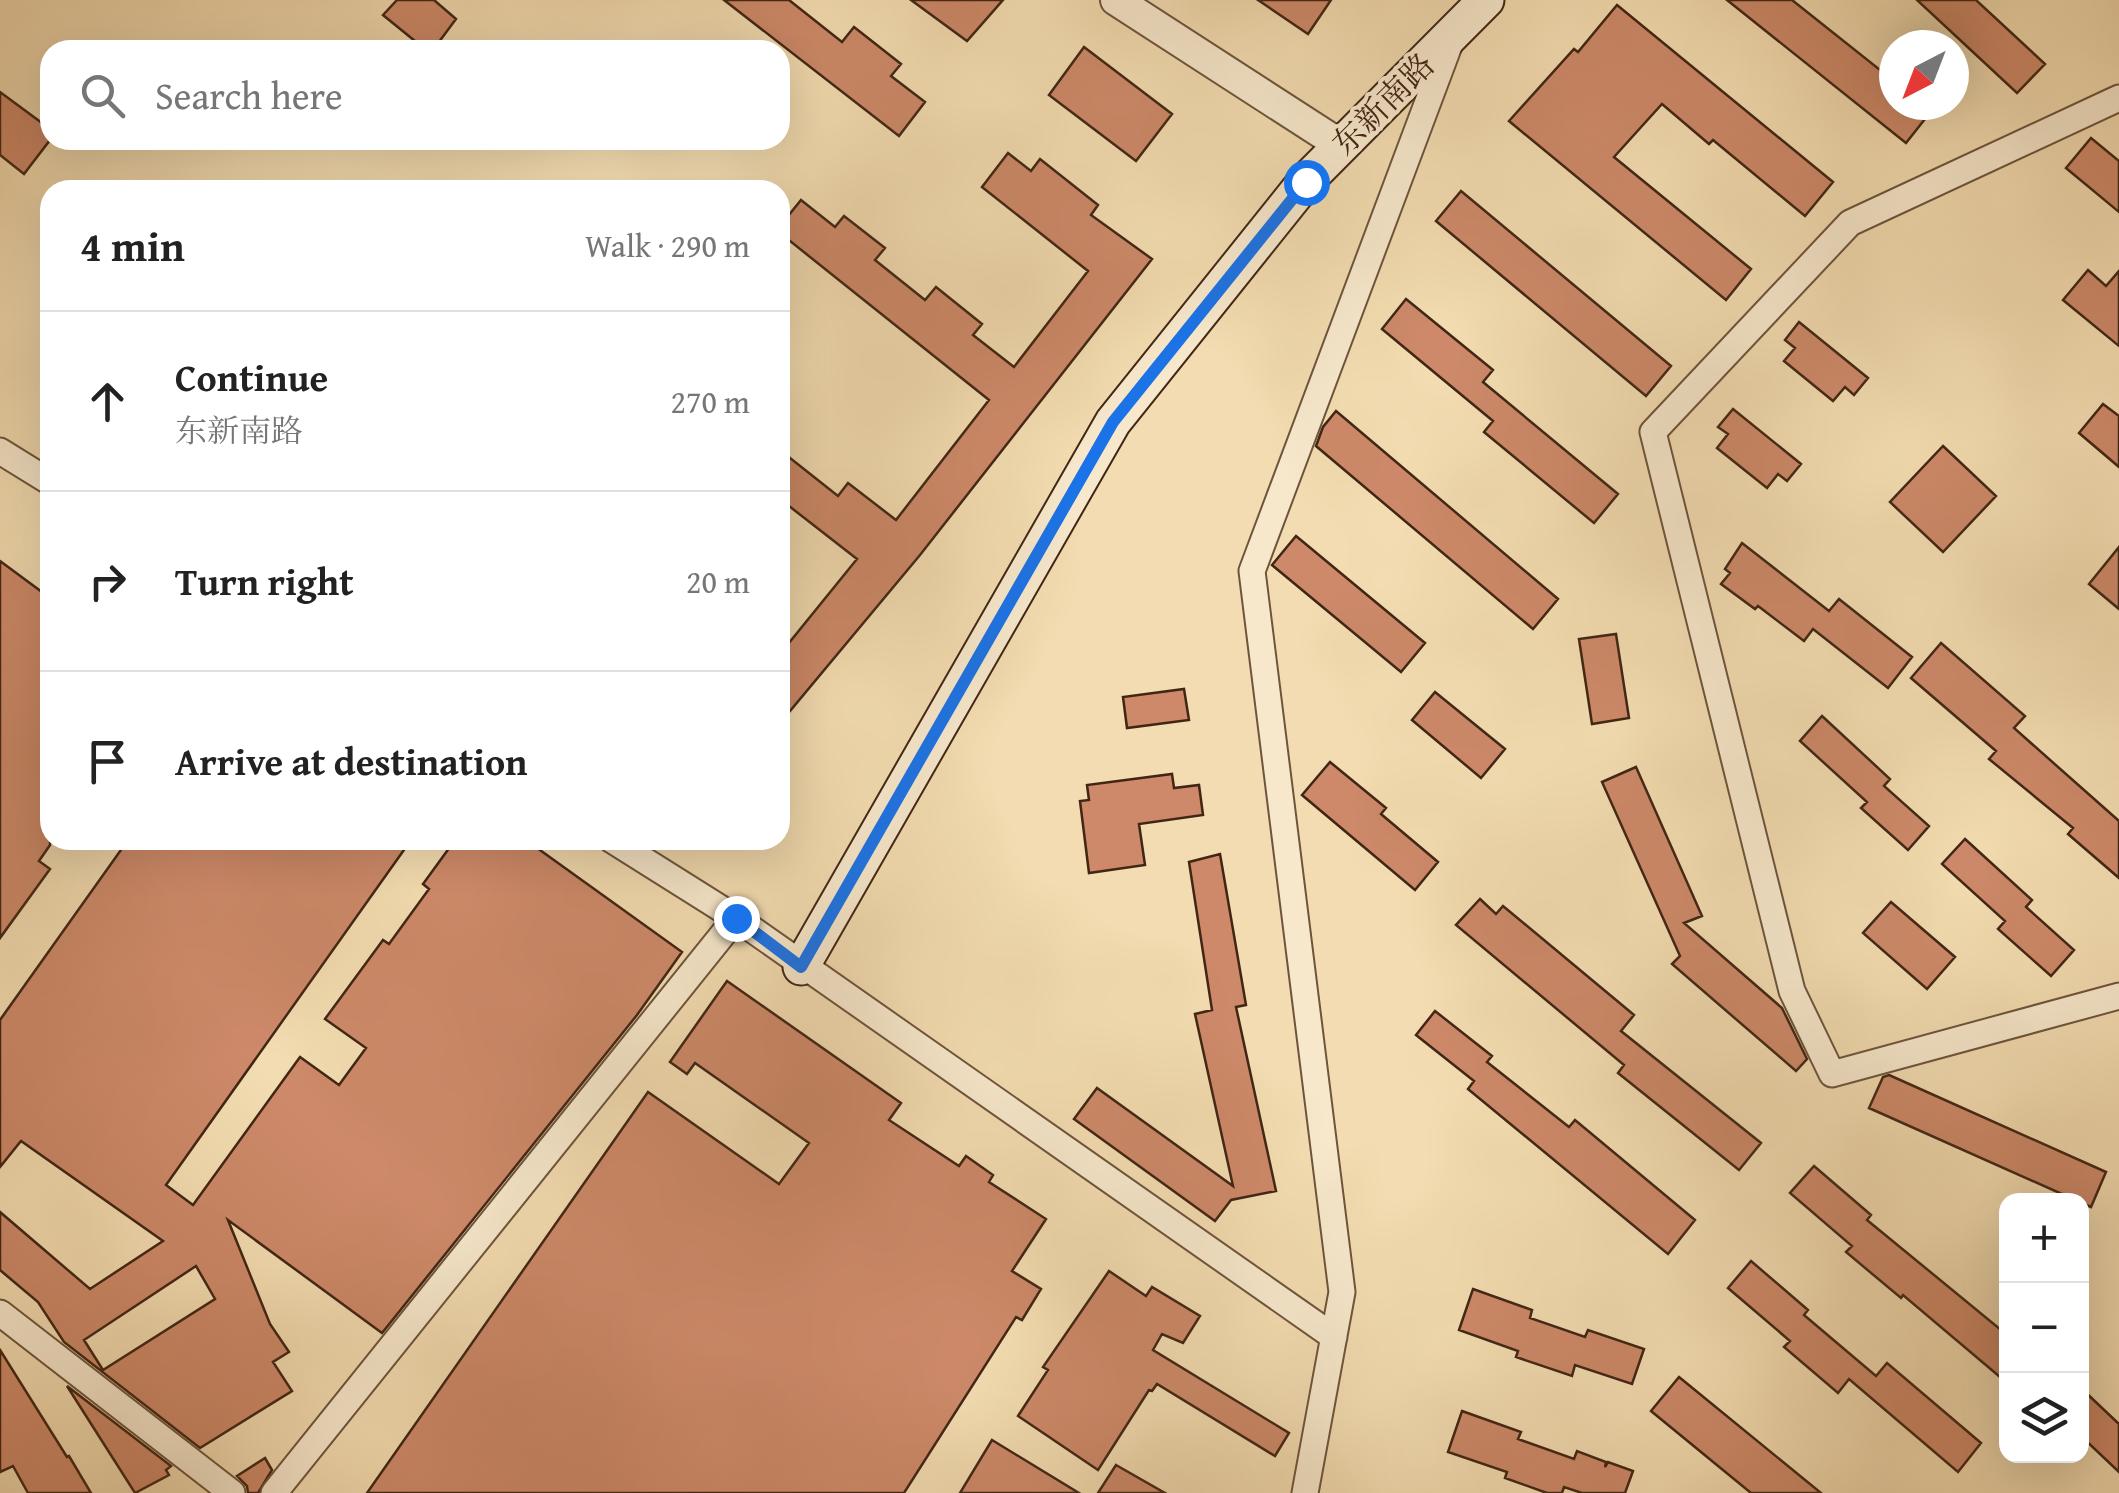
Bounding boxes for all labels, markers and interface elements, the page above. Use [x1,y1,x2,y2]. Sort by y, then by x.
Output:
north arrow [1879,30,1969,120]
search box [40,40,790,150]
street label: 东新南路 [1321,42,1445,166]
text: Search here [155,67,343,123]
icon: search [75,68,130,123]
route start [1284,160,1330,206]
text: 4 min [80,215,185,276]
text: Walk · 290 m [585,222,750,269]
text: Continue [175,349,328,405]
icon: ahead [80,374,135,429]
text: 270 m [671,378,750,425]
text: 东新南路 [175,407,303,454]
text: Turn right [175,553,354,609]
icon: right [80,554,135,609]
text: 20 m [686,558,750,605]
text: Arrive at destination [175,733,528,789]
icon: arrive [80,734,135,789]
route end [714,896,760,942]
map controls [1999,1193,2089,1463]
button: + [1999,1193,2089,1283]
button: − [1999,1283,2089,1373]
button: layers [1999,1373,2089,1463]

